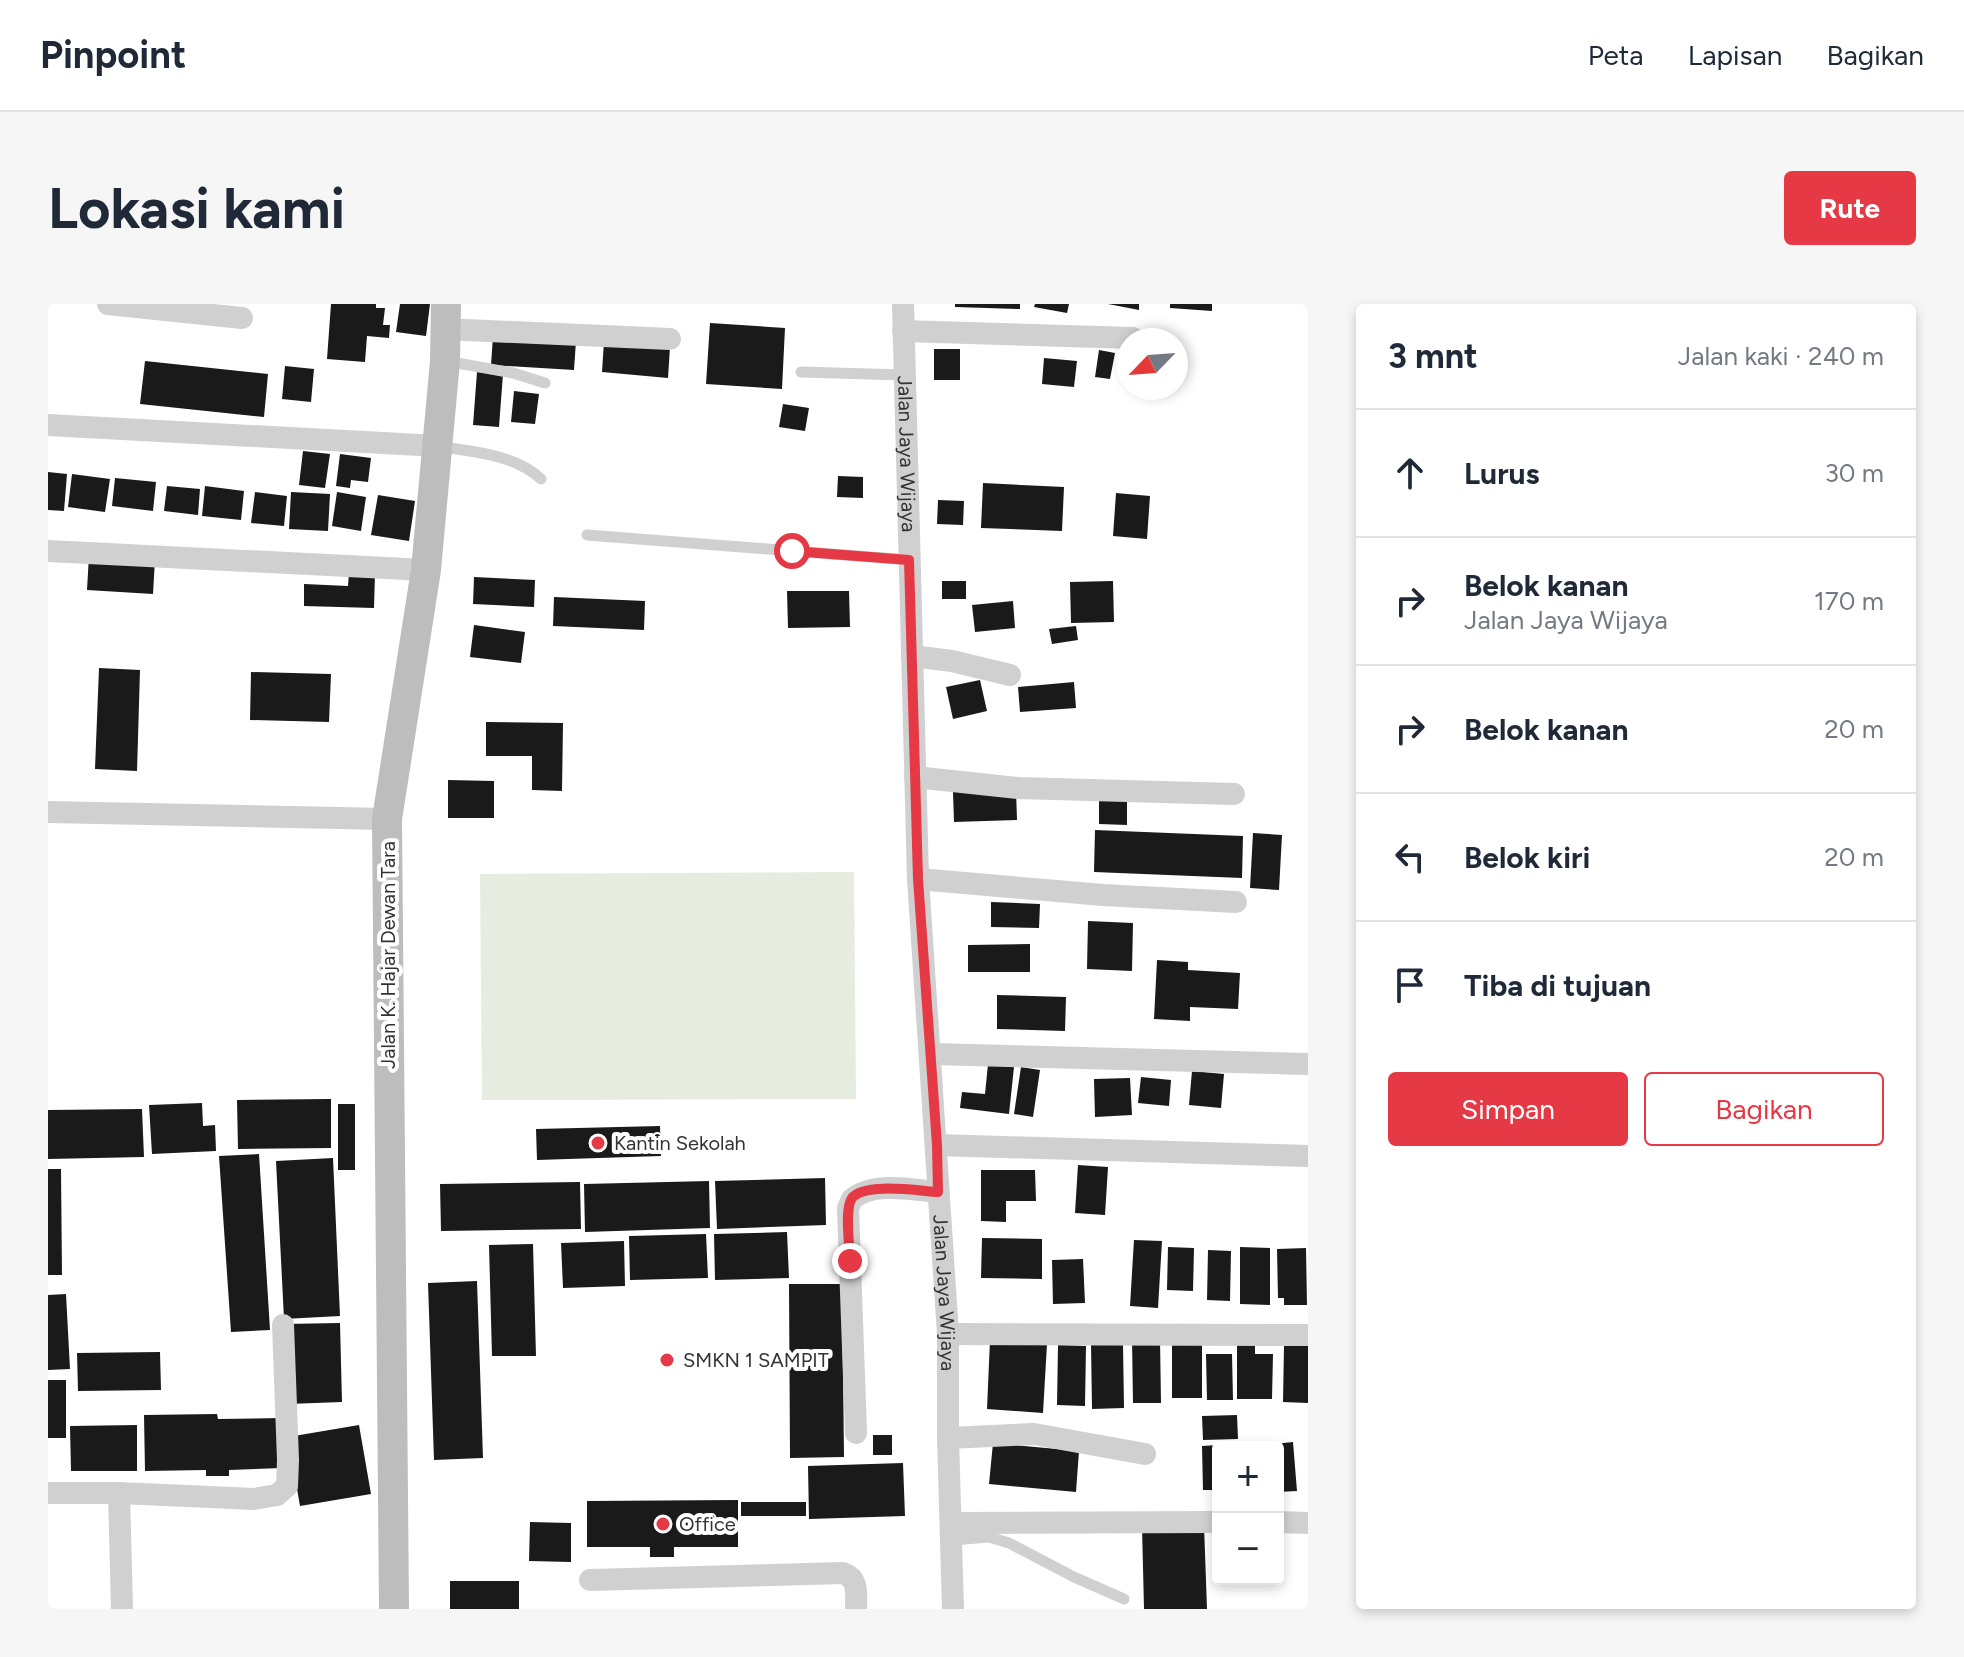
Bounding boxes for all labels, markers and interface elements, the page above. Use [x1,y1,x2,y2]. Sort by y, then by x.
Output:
text: Pinpoint [40,32,186,78]
text: Peta [1588,38,1644,72]
text: Lapisan [1688,38,1782,72]
text: Bagikan [1826,38,1924,72]
button: Rute [1784,171,1916,245]
text: Lokasi kami [48,175,345,242]
north arrow [1116,328,1188,400]
text: 3 mnt [1388,336,1478,377]
text: Jalan kaki · 240 m [1678,340,1884,372]
street label: Jalan Jaya Wijaya [893,375,921,533]
icon: ahead [1388,451,1432,495]
text: Lurus [1464,455,1540,492]
text: 30 m [1825,457,1884,489]
route start [774,533,810,569]
text: Belok kanan [1464,567,1629,604]
icon: right [1388,579,1432,623]
text: 170 m [1814,585,1884,617]
text: Jalan Jaya Wijaya [1464,604,1668,636]
icon: right [1388,707,1432,751]
text: Belok kanan [1464,711,1629,748]
text: 20 m [1824,713,1884,745]
icon: left [1388,835,1432,879]
text: Belok kiri [1464,839,1590,876]
street label: Jalan K. Hajar Dewan Tara [376,841,400,1069]
text: 20 m [1824,841,1884,873]
icon: arrive [1388,963,1432,1007]
text: Tiba di tujuan [1464,967,1651,1004]
button: Simpan [1388,1072,1628,1146]
button: Bagikan [1644,1072,1884,1146]
place label: Kantin Sekolah [614,1131,746,1155]
marker: Kantin Sekolah [589,1134,607,1152]
street label: Jalan Jaya Wijaya [928,1214,960,1371]
route end [832,1243,868,1279]
place label: SMKN 1 SAMPIT [683,1348,829,1372]
marker: SMKN 1 SAMPIT [658,1351,676,1369]
map controls [1212,1441,1284,1585]
button: + [1212,1441,1284,1513]
place label: Office [679,1512,736,1536]
button: − [1212,1513,1284,1585]
marker: Office [654,1515,672,1533]

